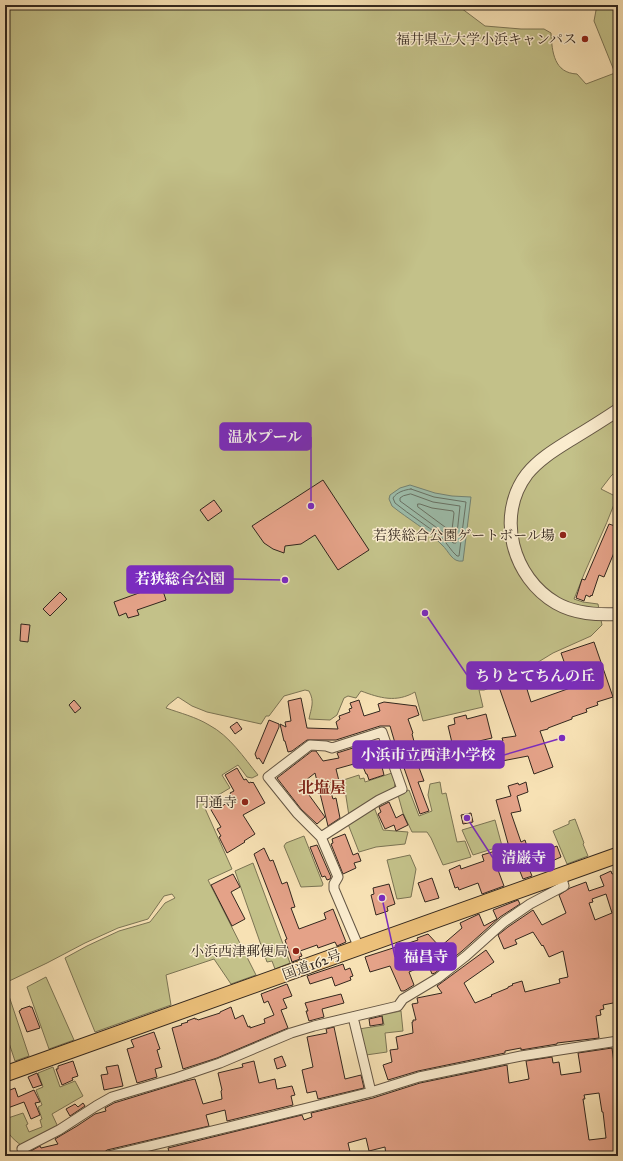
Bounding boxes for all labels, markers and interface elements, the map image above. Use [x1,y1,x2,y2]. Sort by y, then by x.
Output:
place label: 福井県立大学小浜キャンパス [396,31,577,48]
marker: 福井県立大学小浜キャンパス [580,34,590,44]
callout: 温水プール [220,423,311,450]
text: 温水プール [228,428,302,446]
place label: 若狭総合公園ゲートボール場 [373,527,555,544]
marker: 若狭総合公園ゲートボール場 [558,530,568,540]
callout: 若狭総合公園 [127,566,233,593]
text: 若狭総合公園 [135,570,225,588]
callout: ちりとてちんの丘 [467,662,603,689]
text: ちりとてちんの丘 [475,667,595,685]
callout: 小浜市立西津小学校 [353,741,504,768]
text: 小浜市立西津小学校 [360,746,496,764]
district label: 北塩屋 [298,778,346,797]
place label: 円通寺 [195,794,237,811]
marker: 円通寺 [240,797,250,807]
callout: 清巌寺 [493,844,554,871]
text: 清巌寺 [501,849,547,867]
place label: 小浜西津郵便局 [190,943,288,960]
callout: 福昌寺 [395,943,456,970]
street label: 国道162号 [280,946,344,984]
marker: 小浜西津郵便局 [291,946,301,956]
text: 福昌寺 [403,948,449,966]

